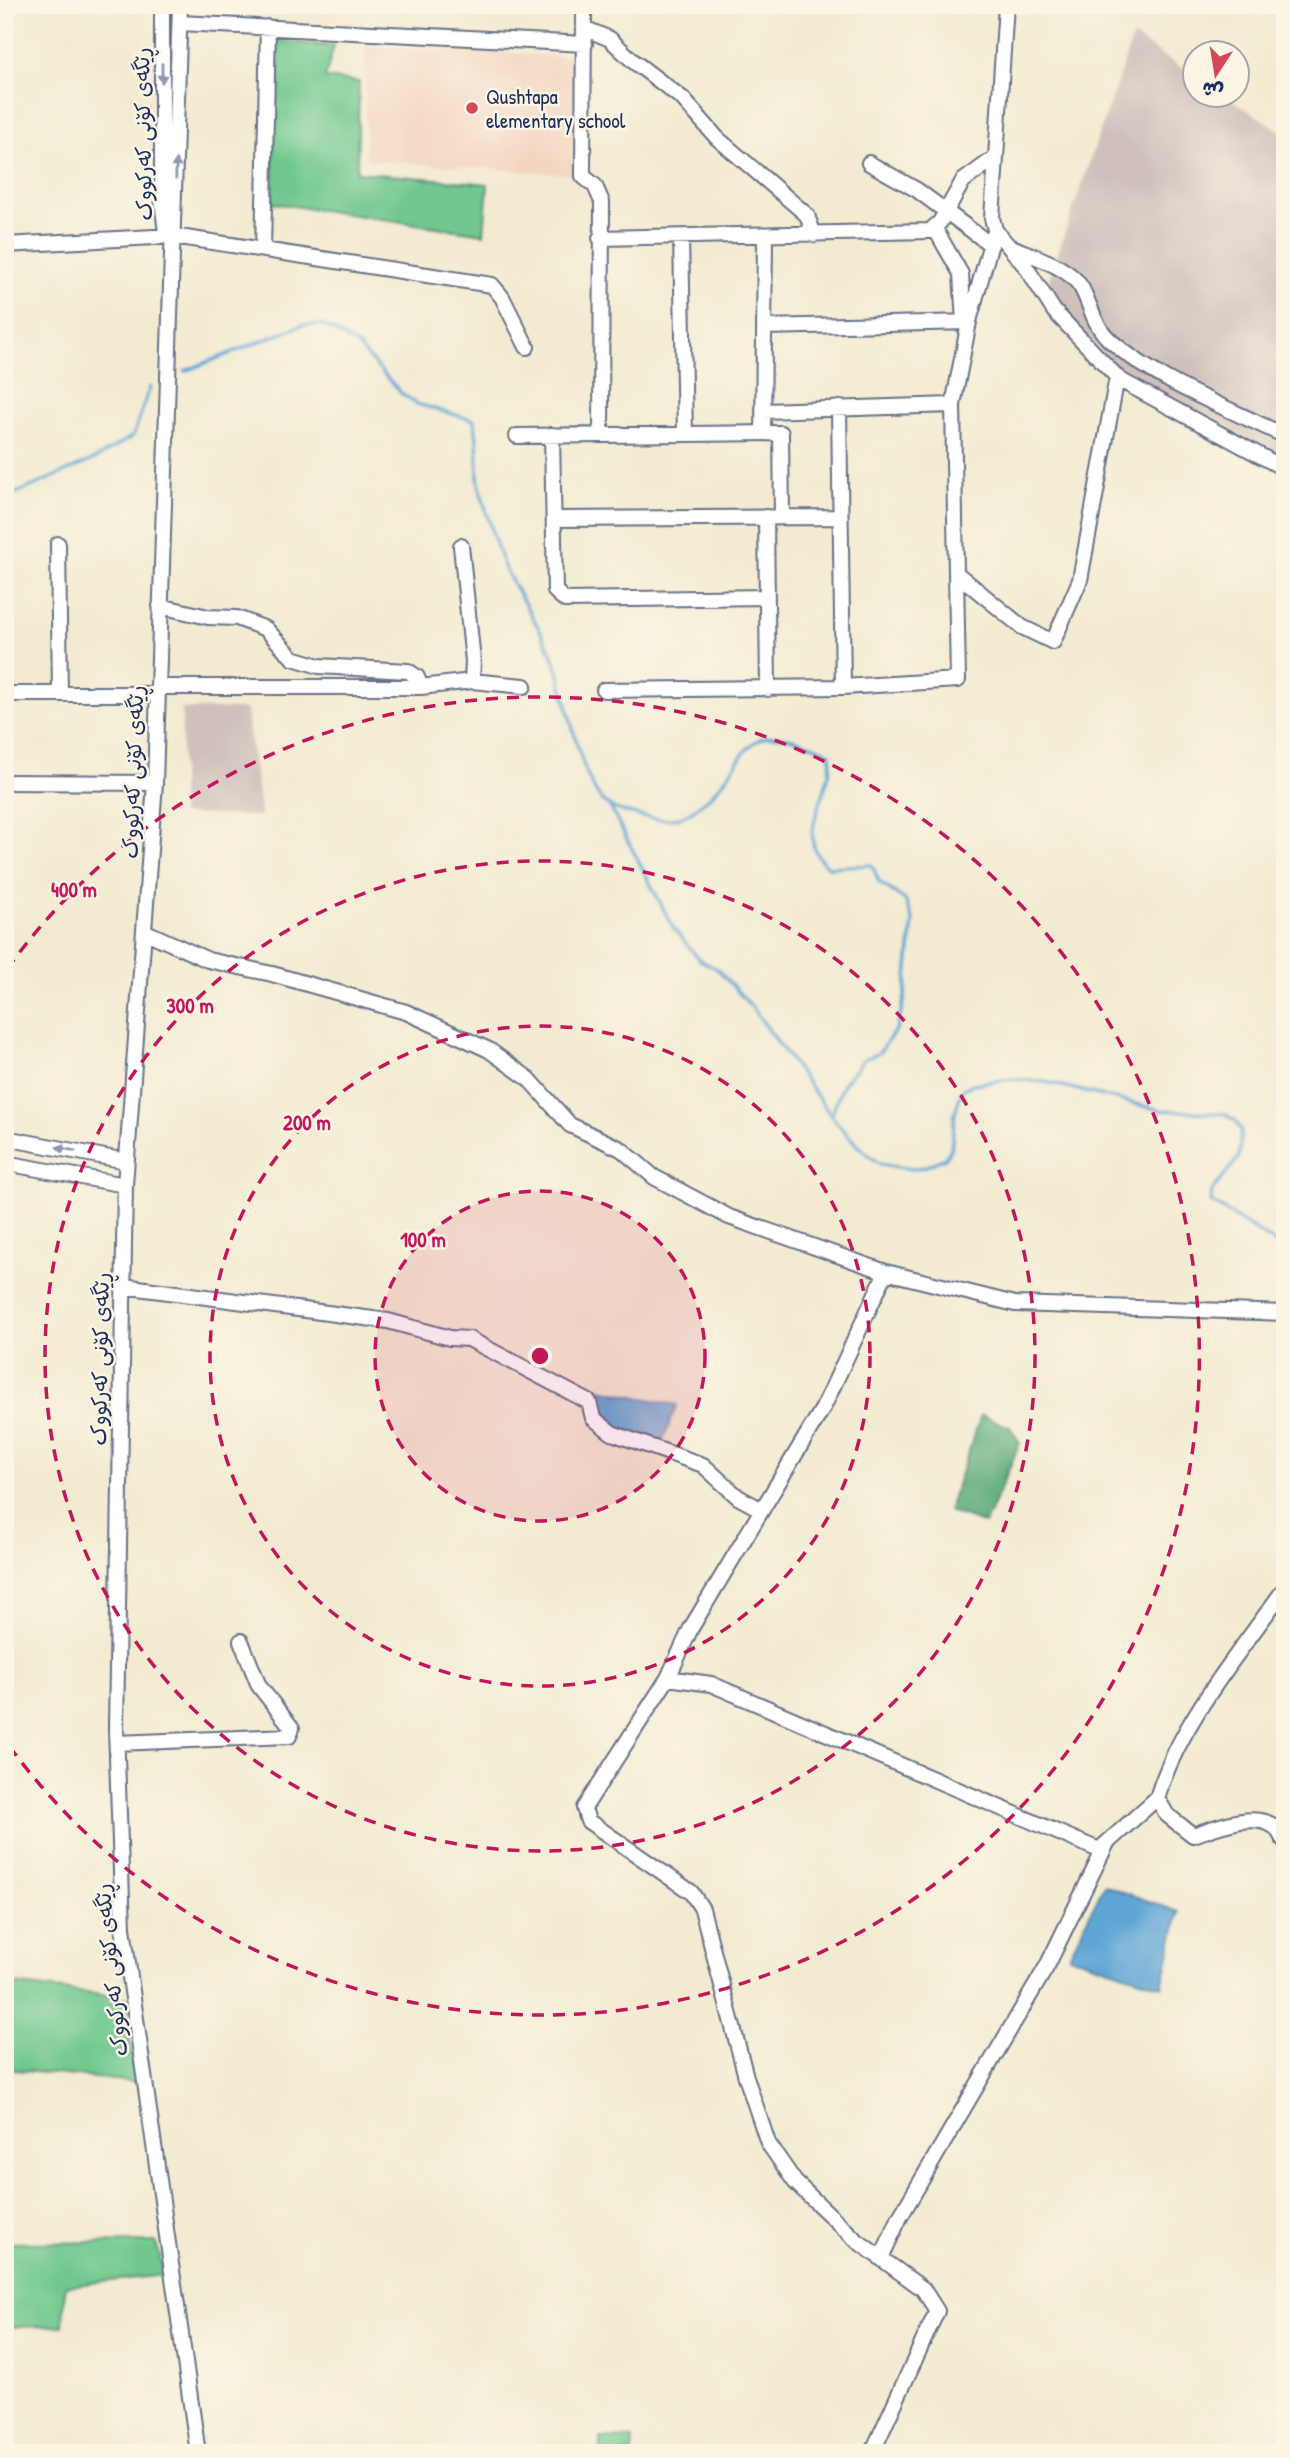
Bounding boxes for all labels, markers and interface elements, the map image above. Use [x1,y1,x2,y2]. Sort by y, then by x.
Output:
north arrow [1182,38,1252,108]
street label: ڕێگەی کۆنی کەرکووک [127,47,162,221]
one-way arrow [156,63,168,85]
text: ش [1199,76,1225,106]
place label: Qushtapa elementary school [486,82,626,135]
marker: Qushtapa elementary school [464,100,480,116]
one-way arrow [170,158,182,180]
street label: ڕێگەی کۆنی کەرکووک [115,685,154,859]
text: 400 m [51,875,97,904]
text: 300 m [166,991,214,1020]
text: 200 m [283,1108,331,1137]
one-way arrow [55,1144,77,1155]
text: 100 m [400,1225,446,1254]
street label: ڕێگەی کۆنی کەرکووک [84,1272,119,1446]
centre of rings [528,1344,552,1368]
street label: ڕێگەی کۆنی کەرکووک [88,1882,137,2058]

